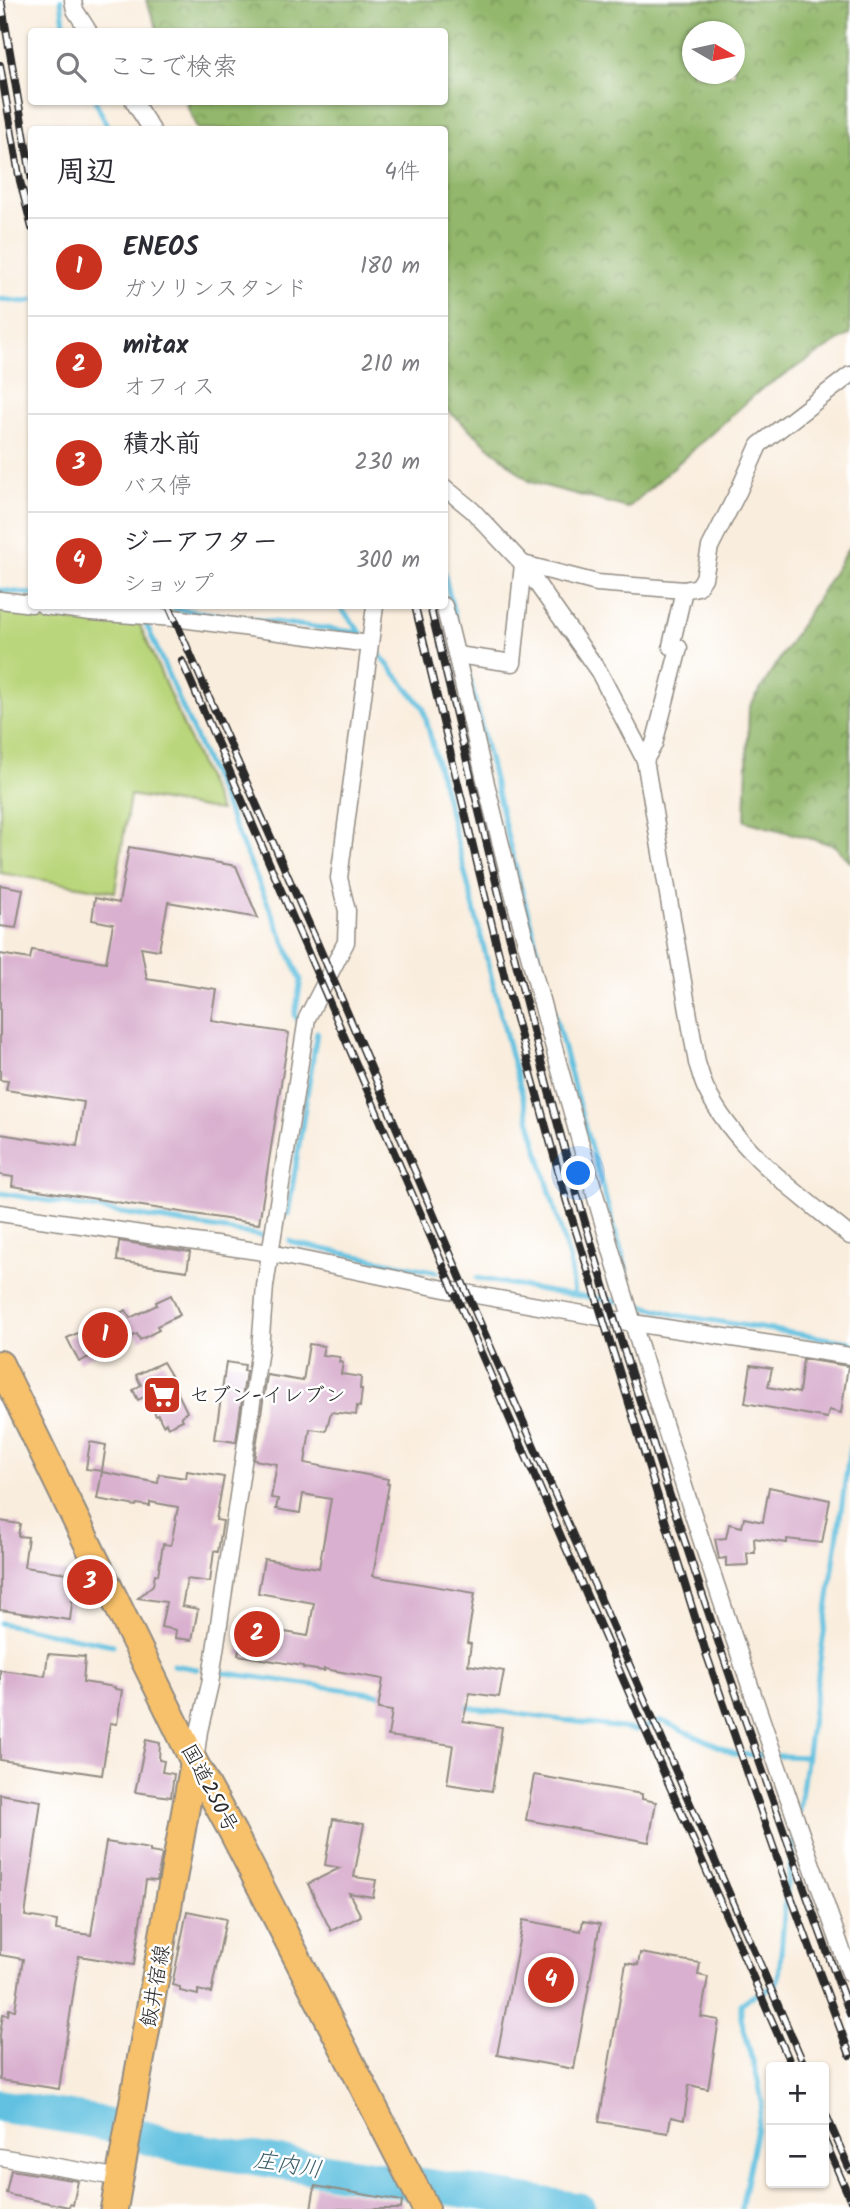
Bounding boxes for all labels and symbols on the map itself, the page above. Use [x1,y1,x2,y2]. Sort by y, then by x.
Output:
north arrow [682,21,745,84]
your location [561,1156,595,1190]
pin: 1 [82,1309,128,1361]
supermarket icon: セブン-イレブン [141,1374,183,1416]
place label: セブン-イレブン [189,1380,346,1413]
pin: 3 [67,1556,113,1608]
pin: 2 [234,1608,280,1660]
street label: 国道250号 [171,1738,246,1839]
street label: 飯井宿線 [133,1942,180,2030]
pin: 4 [528,1954,574,2006]
water label: 庄内川 [251,2143,325,2189]

